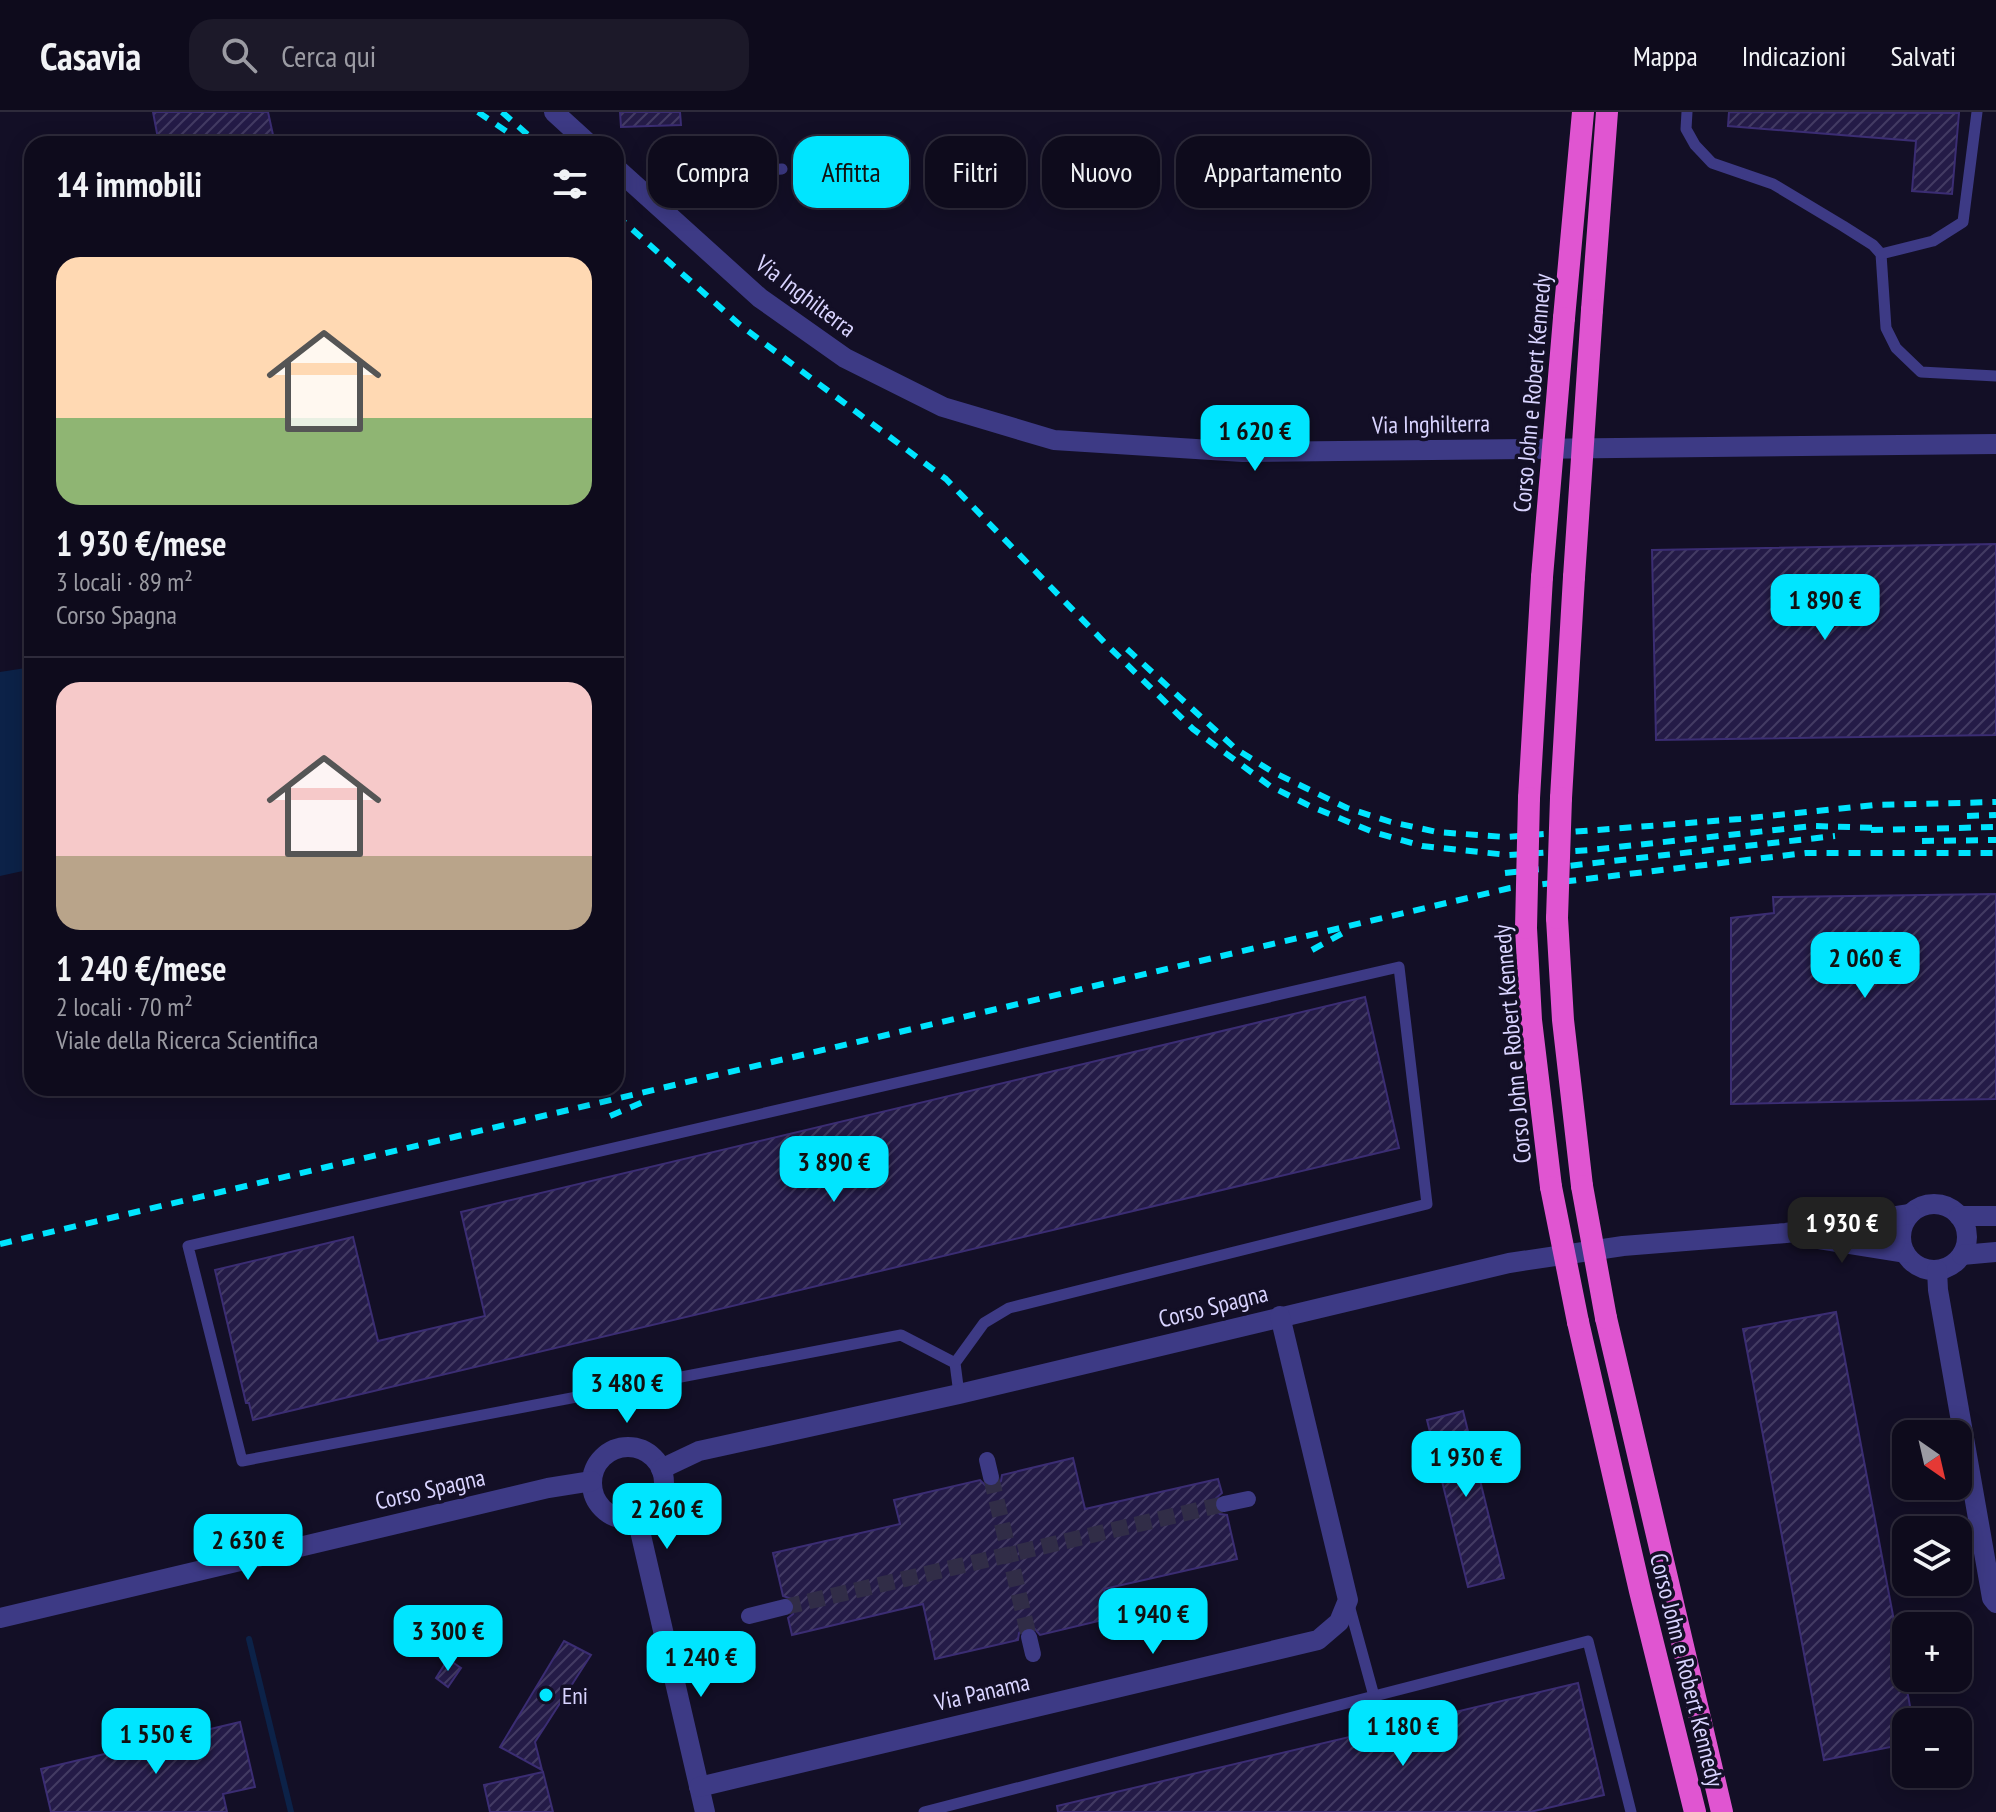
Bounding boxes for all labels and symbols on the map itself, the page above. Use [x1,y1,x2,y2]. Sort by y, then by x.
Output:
street label: Via Inghilterra [749,248,862,344]
street label: Corso John e Robert Kennedy [1506,272,1558,514]
pin: 1 620 € [1181,405,1329,473]
street label: Via Inghilterra [1371,407,1490,441]
pin: 1 890 € [1751,574,1899,642]
street label: Corso John e Robert Kennedy [1486,923,1538,1165]
pin: 2 060 € [1791,932,1939,1000]
pin: 3 890 € [760,1136,908,1204]
pin: 1 930 € [1768,1197,1916,1265]
street label: Corso Spagna [1155,1277,1271,1335]
pin: 3 480 € [553,1357,701,1425]
north arrow [1892,1420,1972,1500]
pin: 1 930 € [1392,1431,1540,1499]
street label: Corso Spagna [372,1461,488,1517]
pin: 2 260 € [593,1483,741,1551]
pin: 2 630 € [174,1514,322,1582]
street label: Corso John e Robert Kennedy [1643,1550,1731,1790]
pin: 1 940 € [1079,1588,1227,1656]
pin: 3 300 € [374,1605,522,1673]
pin: 1 240 € [627,1631,775,1699]
street label: Via Panama [931,1666,1032,1718]
place label: Eni [562,1680,588,1711]
marker: Eni [537,1686,555,1704]
pin: 1 180 € [1329,1700,1477,1768]
pin: 1 550 € [82,1708,230,1776]

